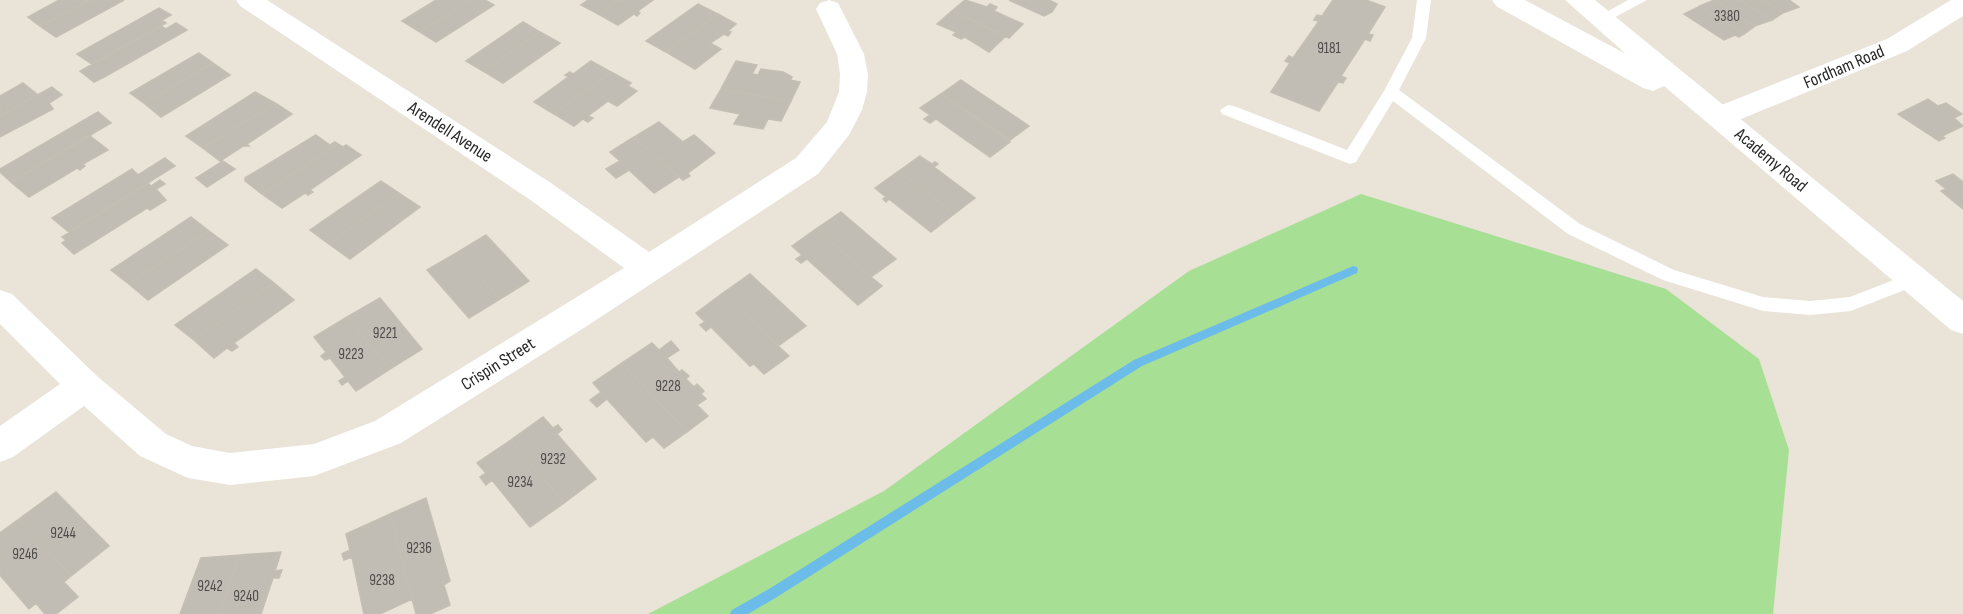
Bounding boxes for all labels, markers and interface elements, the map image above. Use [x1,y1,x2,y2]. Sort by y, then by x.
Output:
house number: 3380 [1714,7,1740,26]
house number: 9181 [1317,39,1342,58]
street label: Fordham Road [1801,41,1887,93]
street label: Arendell Avenue [403,96,496,167]
street label: Academy Road [1730,123,1811,196]
house number: 9221 [373,324,398,343]
street label: Crispin Street [457,333,539,395]
house number: 9223 [338,345,364,364]
house number: 9228 [655,377,681,396]
house number: 9232 [540,450,566,469]
house number: 9234 [507,473,533,492]
house number: 9244 [50,524,76,543]
house number: 9236 [406,539,432,558]
house number: 9246 [12,545,38,564]
house number: 9238 [369,571,395,590]
house number: 9242 [197,577,223,596]
house number: 9240 [233,587,259,606]

